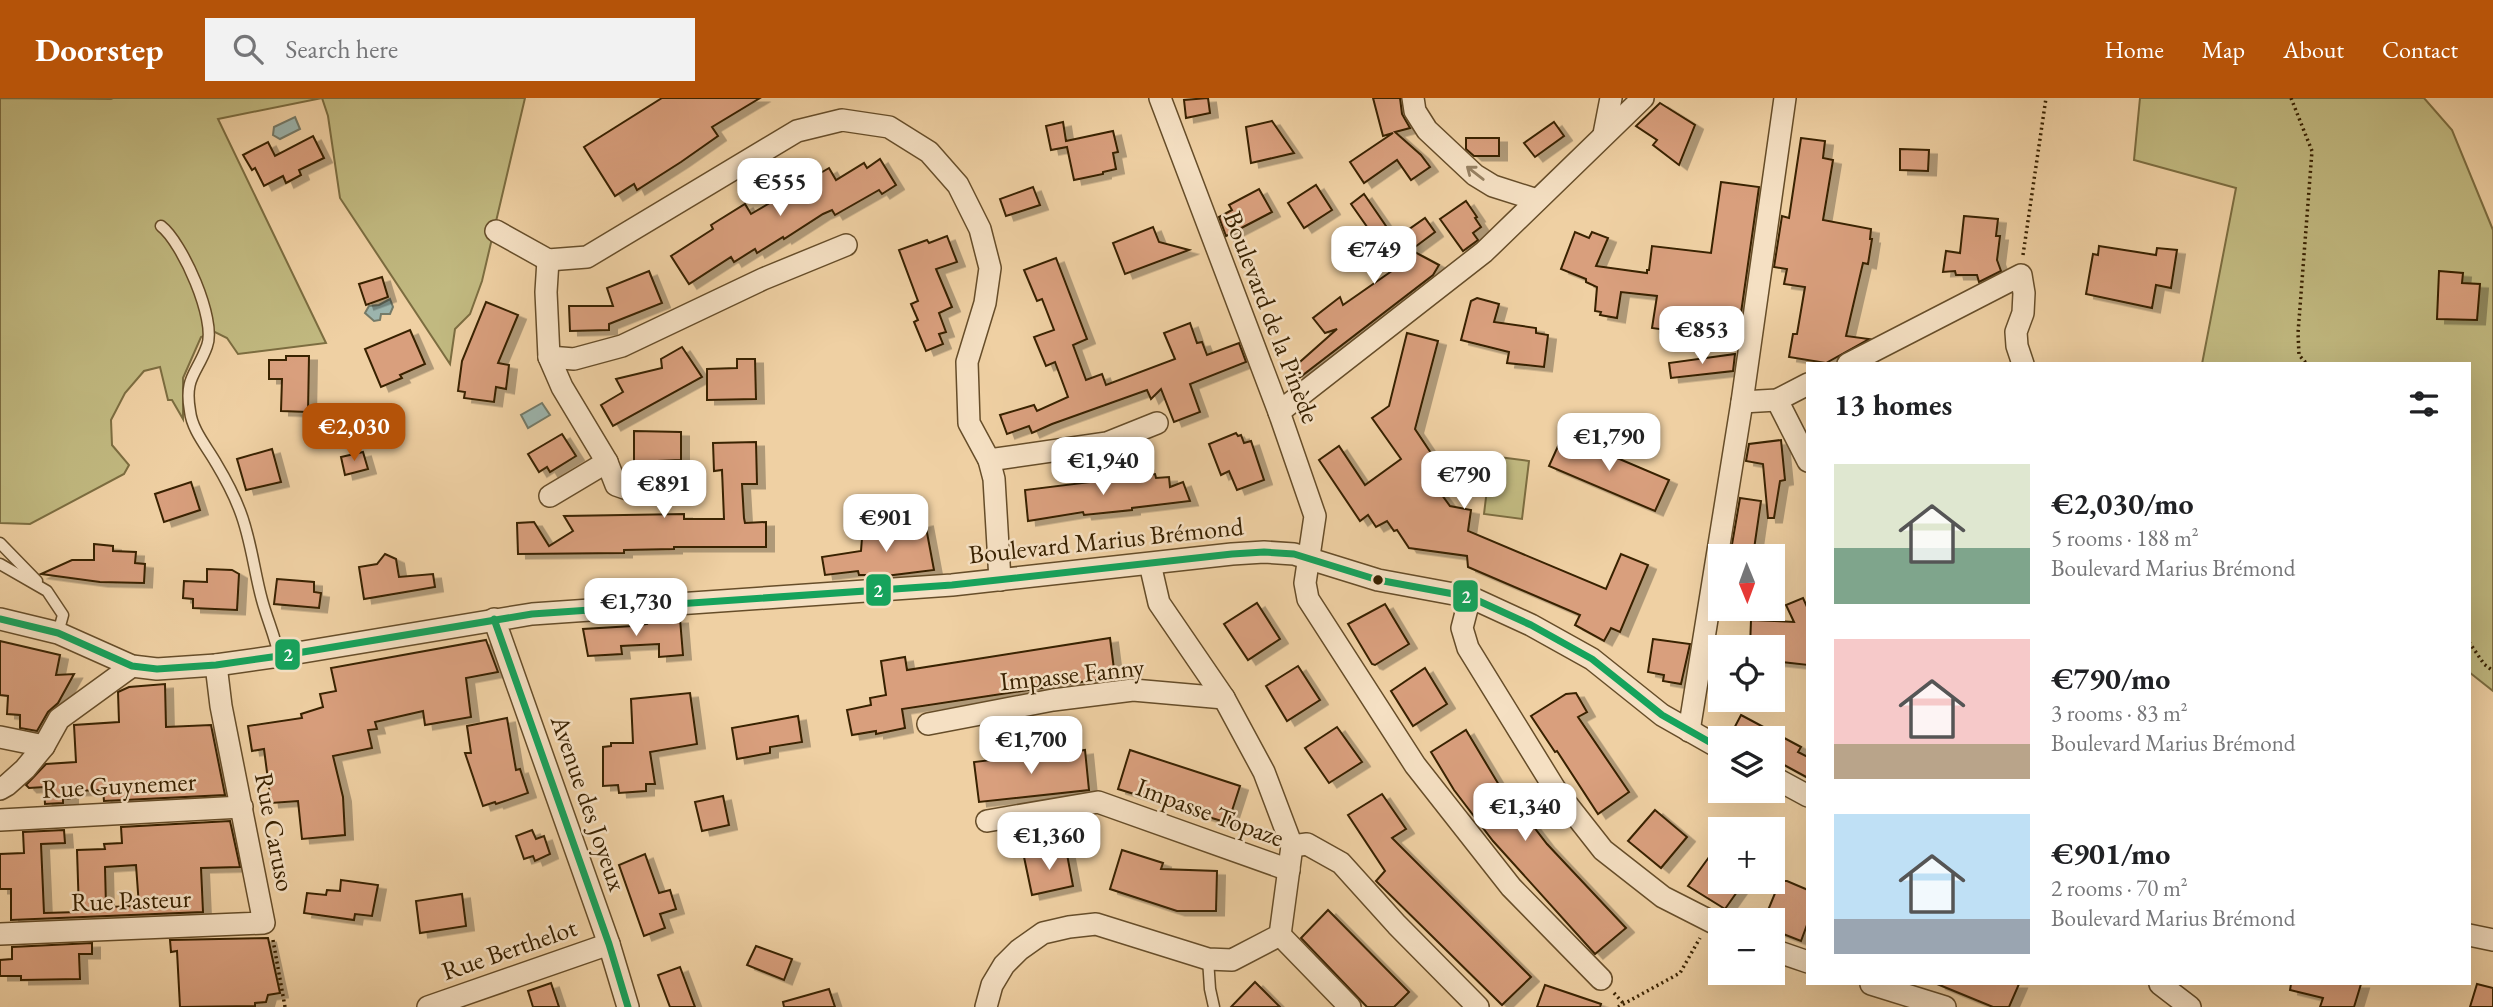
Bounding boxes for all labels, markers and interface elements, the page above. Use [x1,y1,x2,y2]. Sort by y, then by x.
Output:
search box [205,18,695,81]
text: Doorstep [35,28,163,71]
icon: search [229,30,267,68]
text: Search here [285,32,398,66]
text: Home [2104,34,2164,65]
text: Map [2202,34,2245,65]
text: About [2283,34,2344,65]
text: Contact [2382,34,2458,65]
pin: €555 [739,158,821,218]
text: €555 [753,166,807,196]
one-way arrow [1466,166,1484,181]
street label: Boulevard de la Pinède [1216,206,1328,428]
pin: €749 [1333,226,1415,286]
text: €749 [1347,234,1401,264]
pin: €853 [1661,306,1743,366]
text: €853 [1675,314,1729,344]
text: 13 homes [1834,385,1952,424]
icon: filters [2405,385,2443,423]
pin: €2,030 [297,404,411,463]
text: €2,030 [318,411,390,441]
pin: €1,790 [1552,414,1666,473]
text: €1,790 [1573,421,1645,451]
pin: €1,940 [1046,438,1160,497]
text: €1,940 [1067,445,1139,475]
pin: €790 [1423,452,1505,511]
text: €790 [1437,459,1491,489]
pin: €891 [623,460,705,520]
text: €891 [637,468,691,498]
text: €2,030/mo [2051,484,2194,523]
icon: home [1890,492,1974,576]
pin: €901 [845,494,927,554]
text: €901 [859,502,913,532]
street label: Boulevard Marius Brémond [967,509,1246,571]
text: 5 rooms · 188 m² [2051,523,2199,553]
north arrow [1708,544,1785,621]
map controls [1708,544,1785,985]
text: Boulevard Marius Brémond [2051,553,2295,583]
line badge: 2 [865,573,892,607]
unlabelled marker [1371,573,1385,587]
pin: €1,730 [579,578,693,638]
text: 2 [873,578,883,603]
line badge: 2 [1452,579,1479,613]
text: 2 [1461,584,1471,609]
text: €1,730 [600,586,672,616]
button: locate [1708,635,1785,712]
line badge: 2 [274,638,301,671]
text: 2 [283,642,293,667]
street label: Impasse Fanny [998,649,1147,698]
text: €790/mo [2051,659,2170,698]
icon: home [1890,667,1974,751]
text: 3 rooms · 83 m² [2051,698,2188,728]
street label: Avenue des Joyeux [543,710,635,896]
pin: €1,700 [974,716,1088,776]
text: €1,700 [995,724,1067,754]
button: layers [1708,726,1785,803]
text: Boulevard Marius Brémond [2051,728,2295,758]
street label: Rue Guynemer [41,764,197,806]
street label: Rue Caruso [247,770,303,894]
street label: Impasse Topaze [1131,770,1289,854]
pin: €1,340 [1468,784,1582,843]
text: €1,340 [1489,791,1561,821]
pin: €1,360 [992,812,1106,872]
button: + [1708,817,1785,894]
text: €1,360 [1013,820,1085,850]
text: €901/mo [2051,834,2170,873]
icon: home [1890,842,1974,926]
text: 2 rooms · 70 m² [2051,873,2188,903]
street label: Rue Pasteur [70,881,192,919]
text: Boulevard Marius Brémond [2051,903,2295,933]
button: − [1708,908,1785,985]
street label: Rue Berthelot [437,910,581,988]

